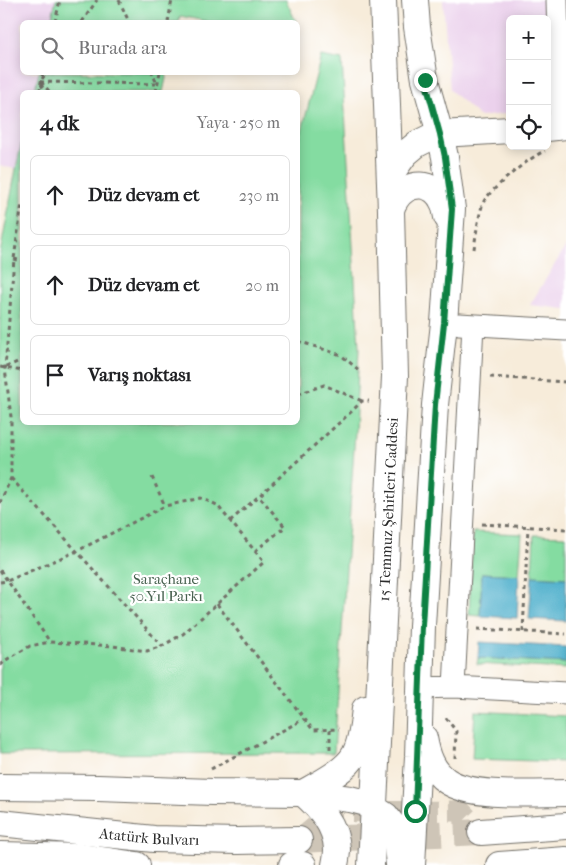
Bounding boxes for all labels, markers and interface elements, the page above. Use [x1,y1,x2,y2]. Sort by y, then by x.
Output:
map controls [506,15,551,150]
button: + [506,15,551,60]
search box [20,20,300,75]
icon: search [38,34,66,62]
text: Burada ara [78,37,167,59]
button: − [506,60,551,105]
route end [414,69,437,92]
button: locate [506,105,551,150]
text: 4 dk [40,111,79,135]
text: Yaya · 250 m [197,113,280,132]
icon: ahead [41,181,69,209]
text: Düz devam et [88,184,199,206]
text: 230 m [239,186,279,205]
icon: ahead [41,271,69,299]
text: Düz devam et [88,274,199,296]
text: 20 m [245,276,279,295]
icon: arrive [41,361,69,389]
text: Varış noktası [88,364,191,386]
street label: 15 Temmuz Şehitleri Caddesi [375,416,402,602]
park label: Saraçhane 50.Yıl Parkı [129,570,203,605]
route start [404,800,427,823]
street label: Atatürk Bulvarı [97,824,200,849]

